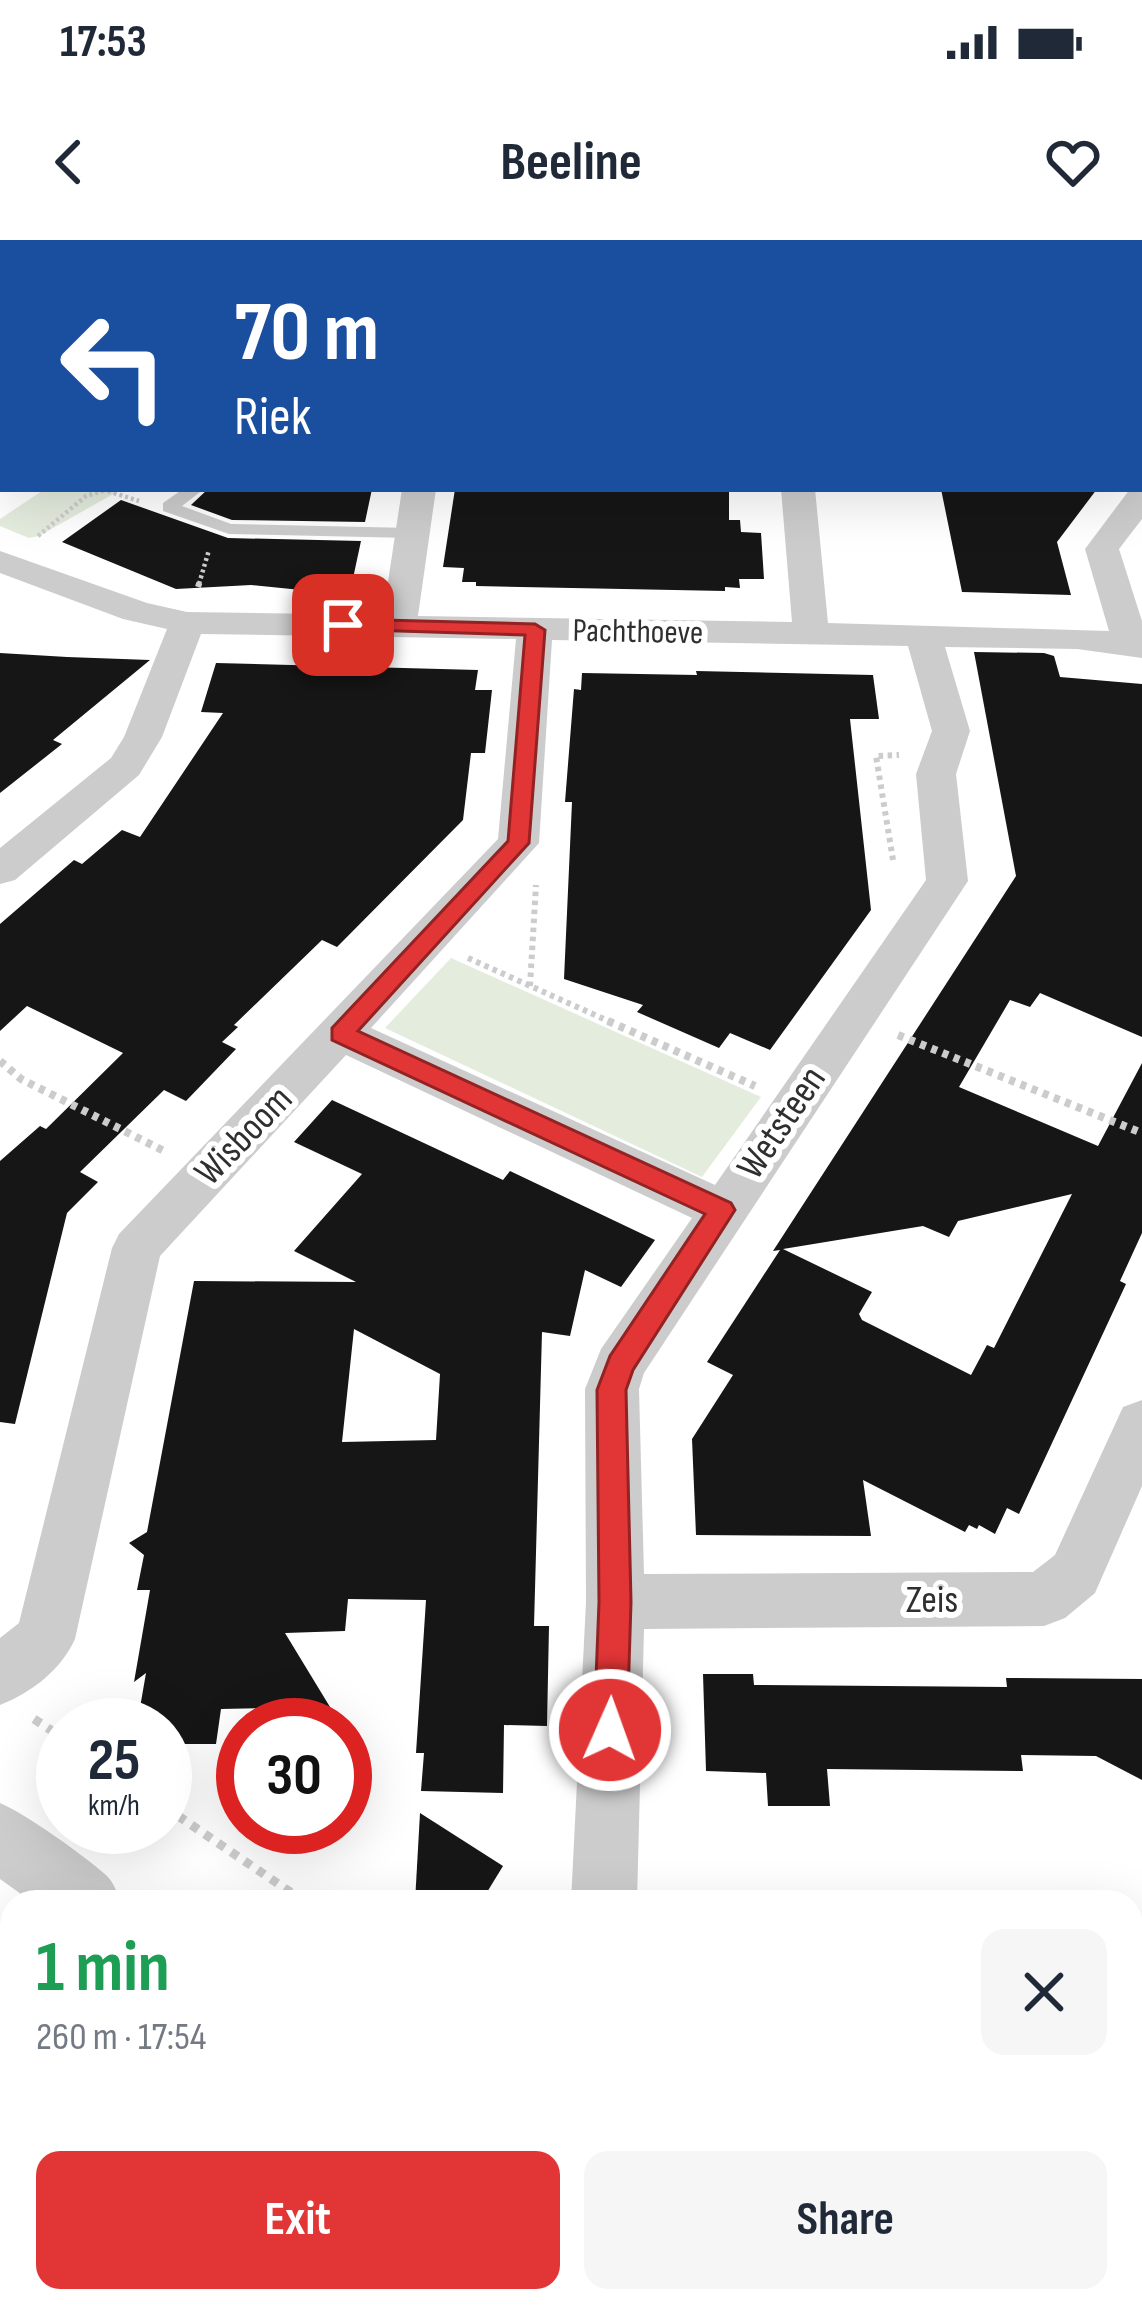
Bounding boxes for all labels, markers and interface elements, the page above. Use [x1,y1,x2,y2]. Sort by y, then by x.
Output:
text: 17:53 [60,15,147,70]
icon: back [36,129,102,195]
icon: heart [1040,129,1106,195]
text: Beeline [500,130,642,195]
text: 70 m [234,283,379,384]
icon: left [36,288,192,444]
text: Riek [234,385,311,450]
pin [292,574,394,676]
icon: arrive [310,592,376,658]
street label: Pachthoeve [572,611,704,653]
street label: Wetsteen [727,1058,837,1188]
street label: Wisboom [185,1076,303,1196]
street label: Zeis [906,1577,958,1624]
position arrow [547,1667,673,1793]
speed limit sign: 30 [216,1698,372,1854]
text: 25 [88,1725,140,1797]
text: km/h [88,1788,140,1824]
text: 1 min [36,1925,170,2012]
button: close [981,1929,1107,2055]
text: 260 m · 17:54 [36,2014,206,2061]
button: Exit [36,2151,560,2289]
button: Share [584,2151,1107,2289]

